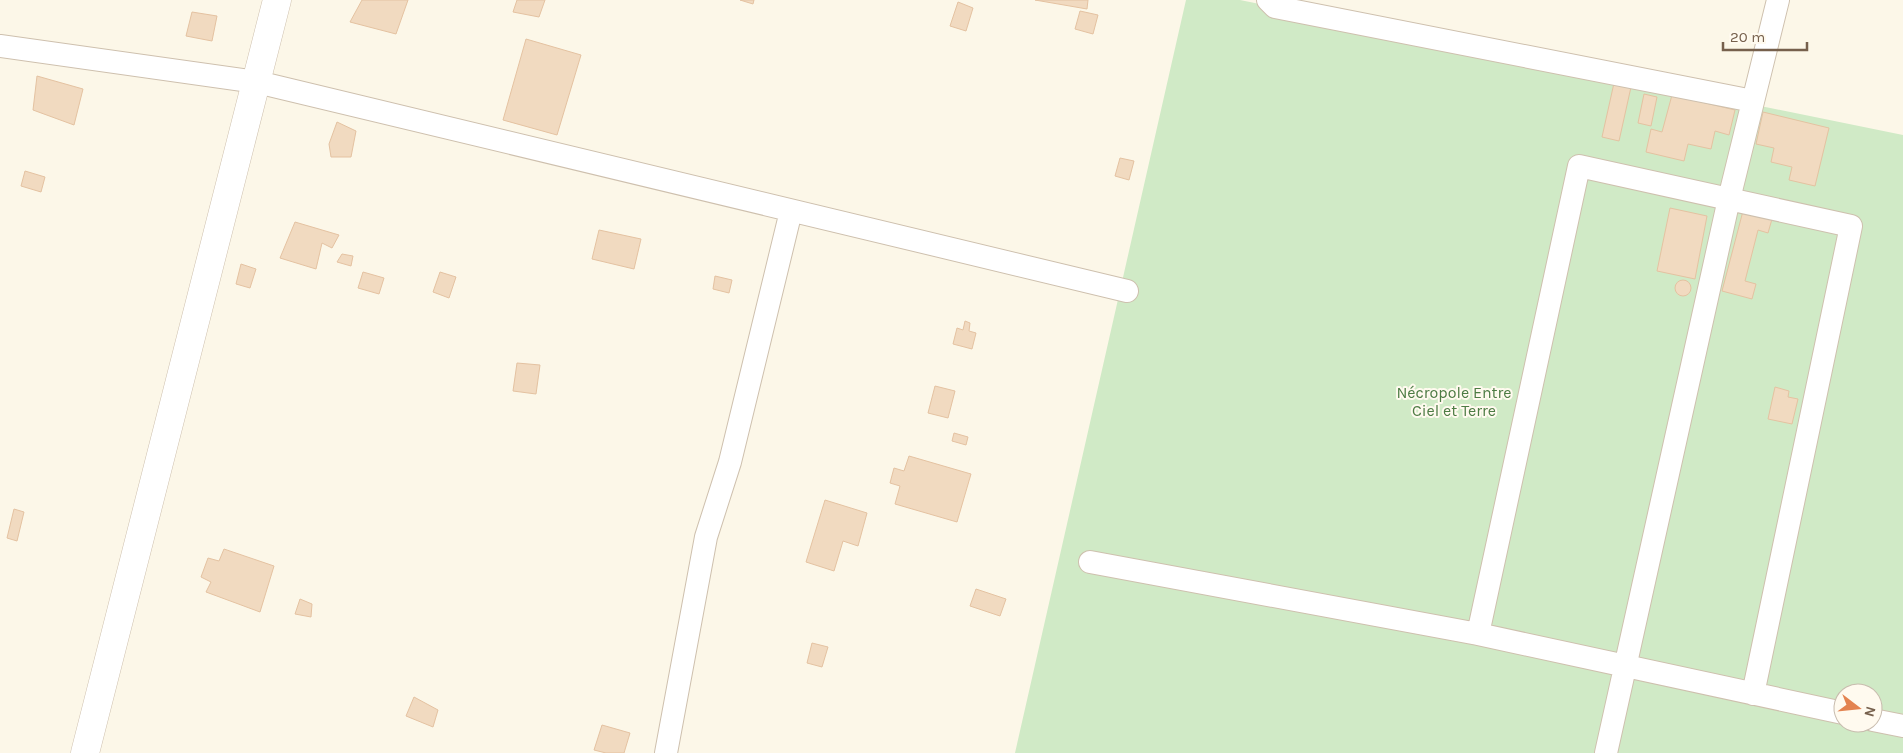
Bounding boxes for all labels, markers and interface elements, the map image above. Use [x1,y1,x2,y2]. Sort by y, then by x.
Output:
scale bar [1723,20,1807,52]
text: 20 m [1730,28,1765,46]
park label: Nécropole Entre Ciel et Terre [1396,383,1512,420]
north arrow [1833,683,1883,733]
text: N [1860,704,1880,719]

